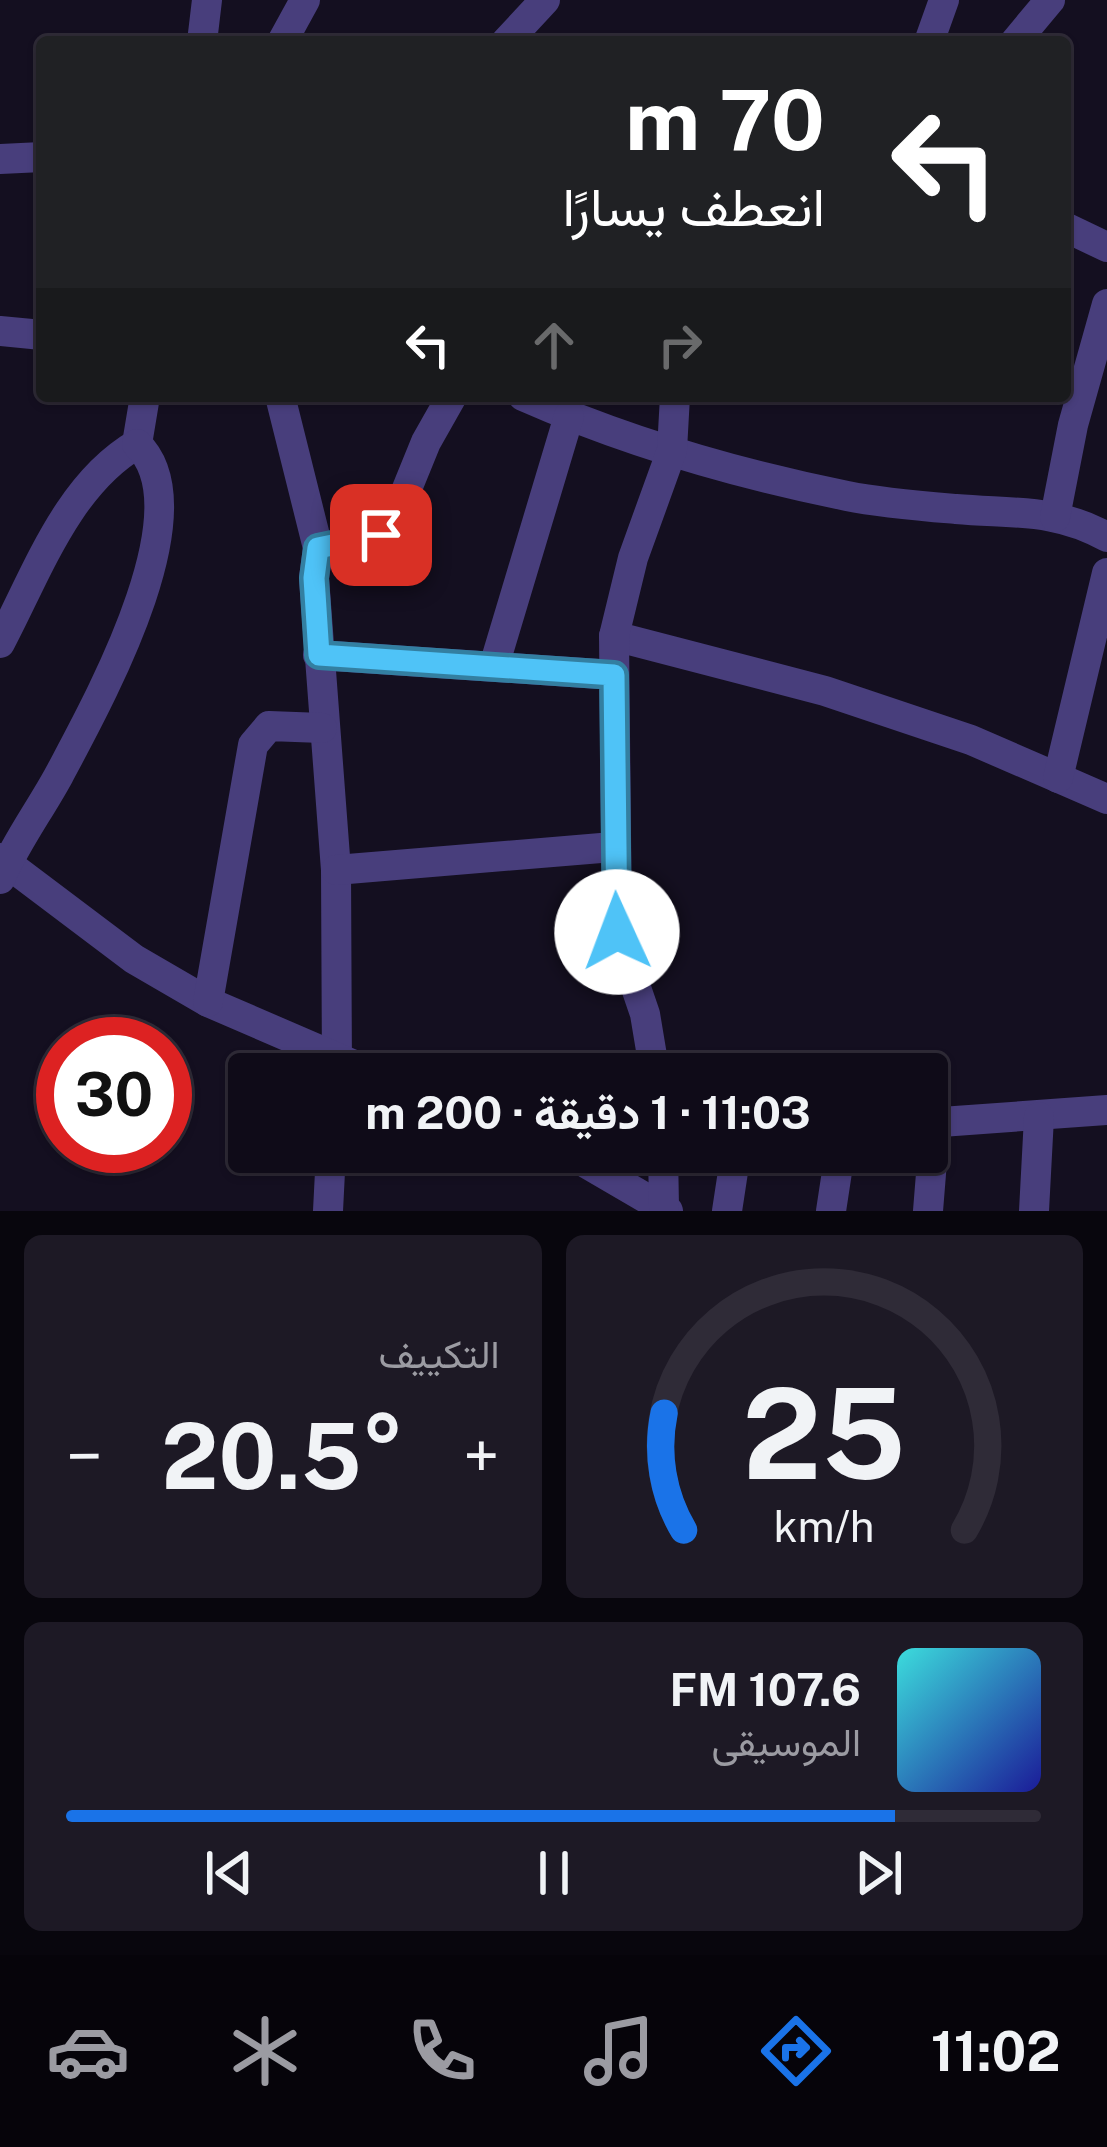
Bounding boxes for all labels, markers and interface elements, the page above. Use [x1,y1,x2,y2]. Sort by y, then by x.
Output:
text: 70 m [625,70,825,169]
icon: left [867,84,1023,240]
text: انعطف يسارًا [563,175,825,238]
icon: left [395,312,461,378]
icon: ahead [521,312,587,378]
icon: right [647,312,713,378]
pin [330,484,432,586]
icon: arrive [348,502,414,568]
position arrow [554,869,680,995]
speed limit sign: 30 [36,1017,192,1173]
text: 11:03 · 1 دقيقة · 200 m [365,1086,811,1139]
text: التكييف [379,1331,500,1377]
text: 25 [743,1360,906,1507]
text: 20.5° [161,1403,404,1509]
text: − [66,1417,103,1495]
text: + [463,1417,499,1495]
text: km/h [774,1500,875,1551]
text: 107.6 FM [670,1663,861,1716]
text: الموسيقى [711,1719,861,1765]
icon: previous [196,1840,262,1906]
icon: pause [521,1840,587,1906]
icon: next [846,1840,912,1906]
icon: car [46,2009,130,2093]
icon: climate [223,2009,307,2093]
icon: phone [400,2009,484,2093]
icon: music [577,2009,661,2093]
icon: directions [754,2009,838,2093]
text: 11:02 [931,2020,1061,2083]

